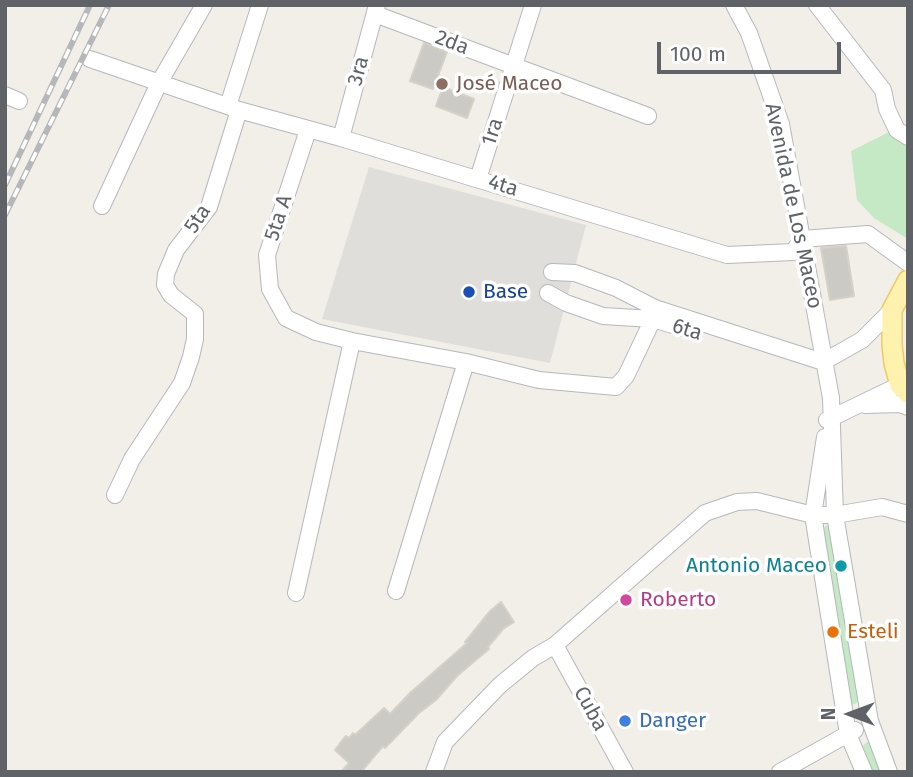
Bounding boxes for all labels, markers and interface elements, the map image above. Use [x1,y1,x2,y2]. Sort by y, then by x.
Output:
street label: 2da [432,25,472,61]
scale bar [661,28,845,72]
text: 100 m [670,41,726,67]
street label: 3ra [343,54,375,88]
place label: José Maceo [456,71,563,97]
marker: José Maceo [434,76,450,92]
street label: Avenida de Los Maceo [759,101,827,311]
street label: 1ra [477,115,509,149]
street label: 4ta [485,170,521,202]
street label: 5ta A [260,192,298,244]
street label: 5ta [179,200,217,238]
place label: Base [483,279,528,305]
marker: Base [461,284,477,300]
street label: 6ta [669,314,705,346]
place label: Antonio Maceo [686,553,827,579]
marker: Antonio Maceo [833,558,849,574]
place label: Roberto [640,587,716,613]
marker: Roberto [618,592,634,608]
place label: Esteli [847,619,899,645]
marker: Esteli [825,624,841,640]
north arrow [815,679,885,749]
street label: Cuba [568,682,612,736]
place label: Danger [639,708,706,734]
text: N [817,708,840,720]
marker: Danger [617,713,633,729]

